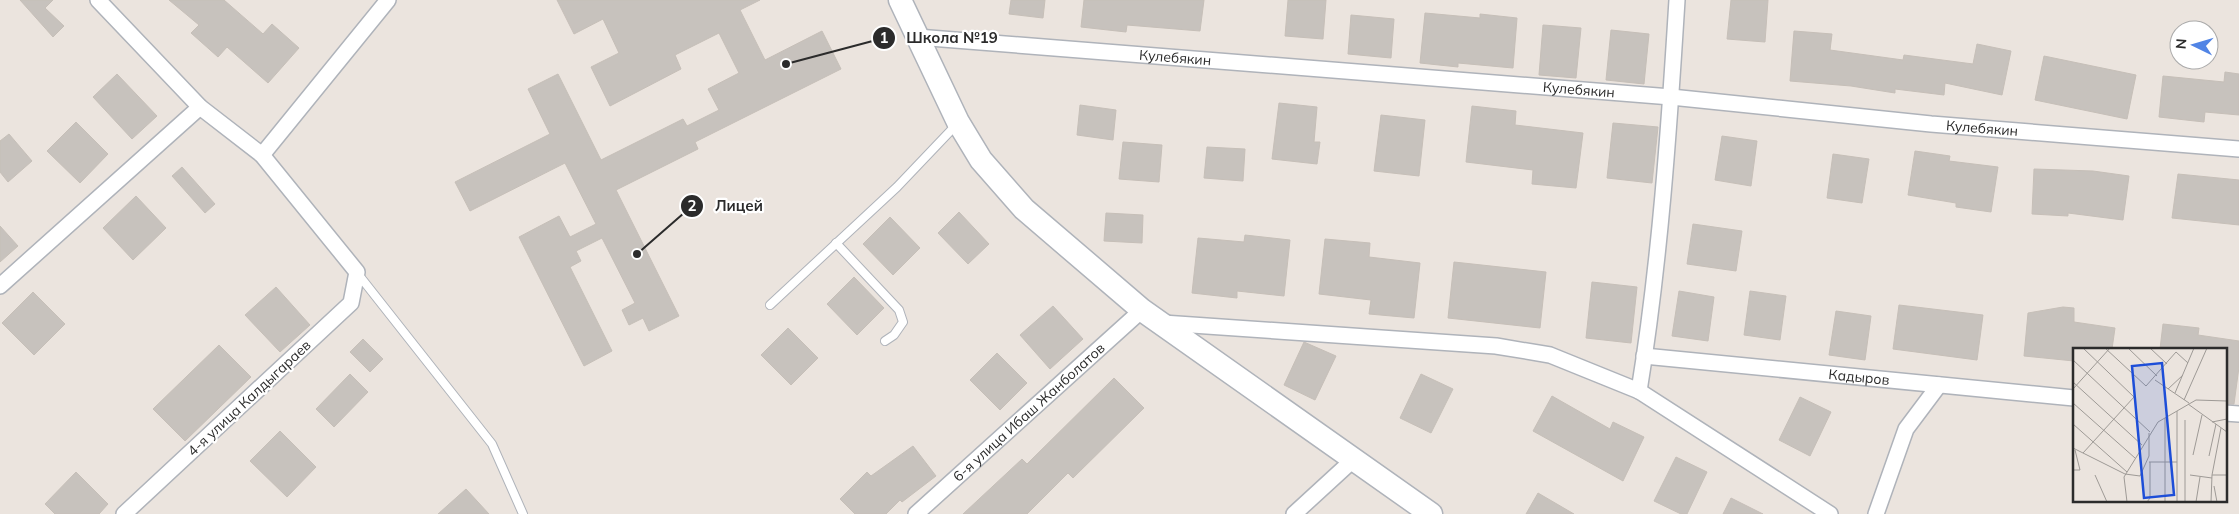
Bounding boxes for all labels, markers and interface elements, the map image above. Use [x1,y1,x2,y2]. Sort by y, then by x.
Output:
north arrow [2169,20,2219,70]
callout: Школа №19 [871,23,1008,53]
text: 1 [879,28,889,47]
text: Школа №19 [906,28,998,47]
text: N [2172,38,2190,50]
street label: Кулебякин [1139,46,1212,69]
street label: Кулебякин [1542,78,1616,102]
street label: Кулебякин [1945,116,2019,140]
callout: Лицей [680,191,773,221]
text: 2 [687,196,697,215]
text: Лицей [715,196,763,215]
street label: 4-я улица Калдыгараев [183,336,315,460]
street label: 6-я улица Ибаш Жанболатов [949,339,1109,485]
inset map [2073,348,2226,502]
street label: Кадыров [1828,365,1890,389]

